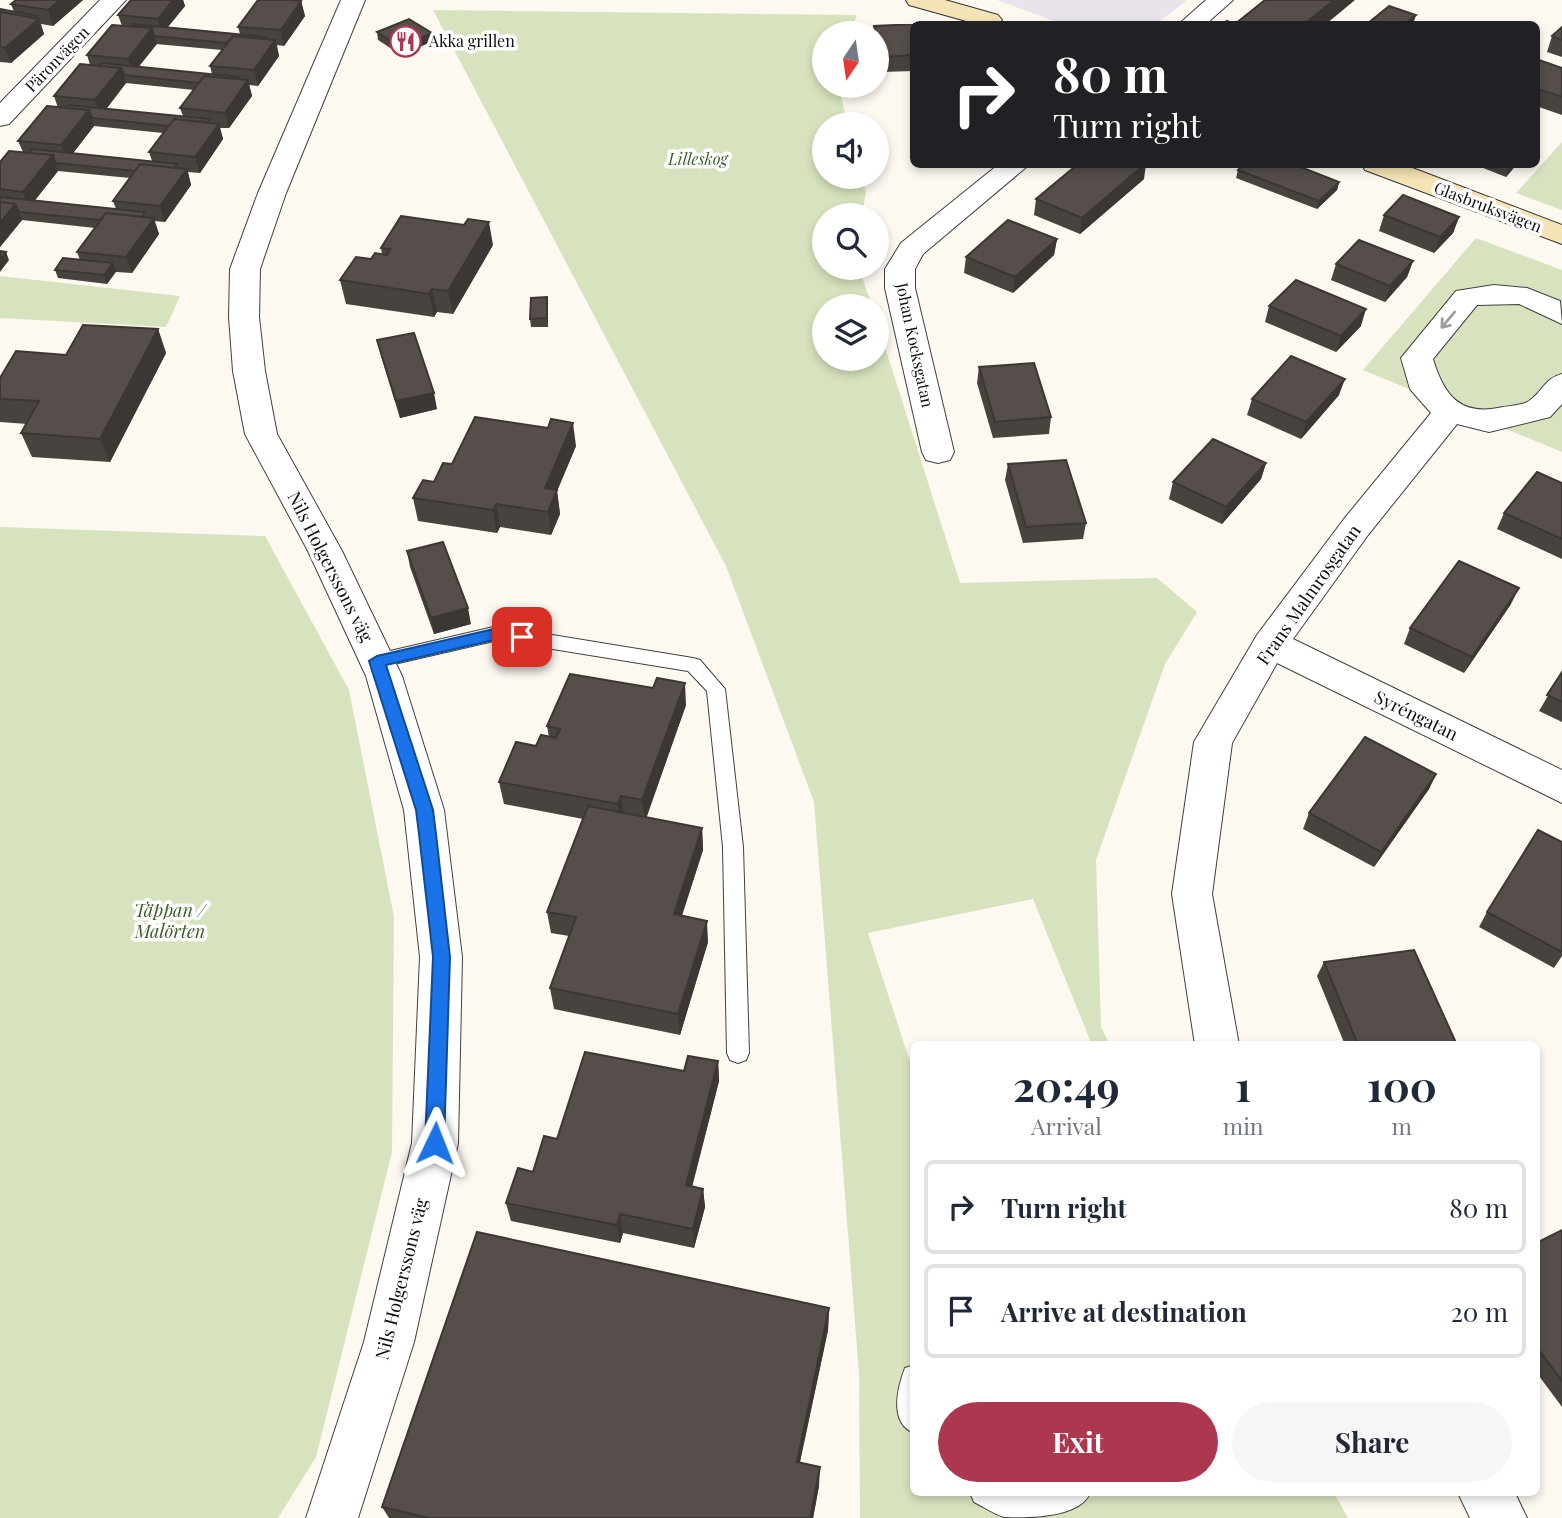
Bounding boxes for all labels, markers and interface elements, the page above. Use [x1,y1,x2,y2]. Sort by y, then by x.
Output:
street label: Päronvägen [20,21,94,96]
north arrow [812,21,889,98]
map controls [812,21,889,371]
restaurant icon: Akka grillen [389,24,423,58]
place label: Akka grillen [428,30,515,51]
text: 80 m [1053,40,1168,105]
icon: right [938,49,1029,140]
text: Turn right [1053,103,1201,146]
button: sound [812,112,889,189]
park label: Lilleskog [667,148,730,169]
street label: Glasbruksvägen [1431,176,1546,237]
button: search [812,203,889,280]
street label: Johan Kocksgatan [892,280,939,410]
button: layers [812,294,889,371]
one-way arrow [1440,311,1456,329]
street label: Nils Holgerssons väg [283,487,379,646]
street label: Frans Malmrosgatan [1251,519,1366,669]
pin [492,607,552,667]
icon: arrive [503,618,541,656]
street label: Syréngatan [1371,684,1463,746]
park label: Täppan / Malörten [134,898,207,943]
text: 20:49 [1013,1057,1120,1113]
text: 1 [1235,1057,1251,1113]
text: 100 [1367,1057,1437,1113]
position arrow [398,1106,472,1180]
text: Arrival [1031,1110,1102,1141]
text: min [1223,1110,1264,1141]
text: m [1392,1110,1412,1141]
icon: right [942,1188,980,1226]
text: Turn right [1001,1190,1127,1225]
text: 80 m [1449,1190,1508,1225]
street label: Nils Holgerssons väg [369,1195,433,1362]
icon: arrive [942,1292,980,1330]
text: Arrive at destination [1001,1294,1247,1329]
text: 20 m [1450,1294,1508,1329]
button: Exit [938,1402,1218,1482]
button: Share [1232,1402,1512,1482]

